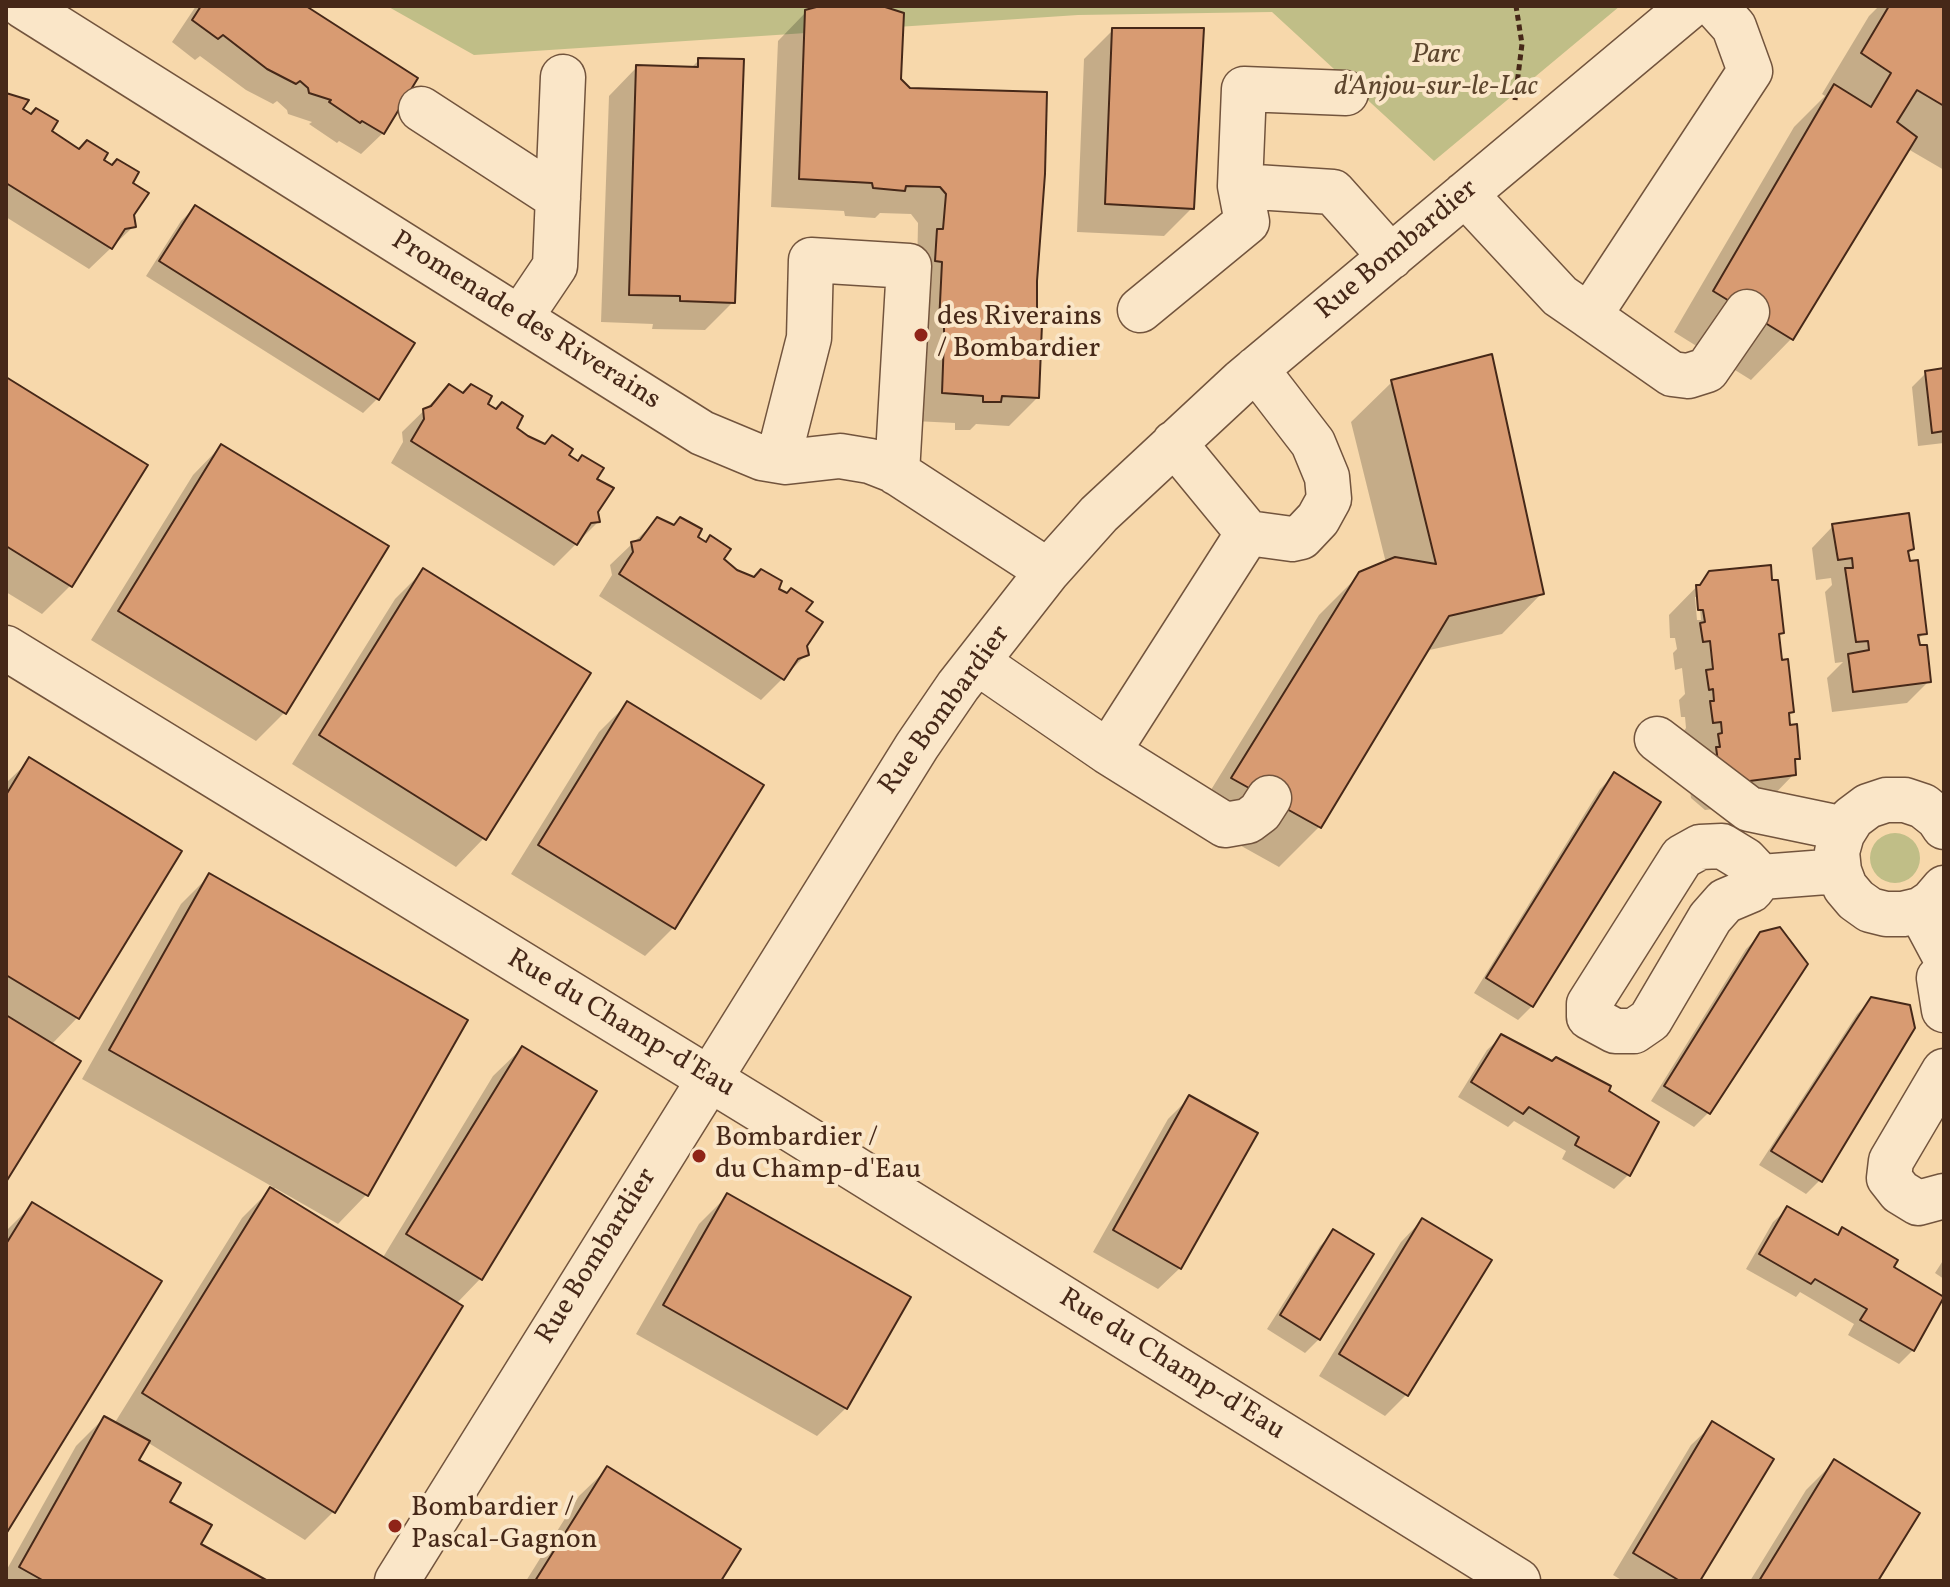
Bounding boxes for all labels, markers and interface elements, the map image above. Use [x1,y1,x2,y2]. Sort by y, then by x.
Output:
park label: Parc d'Anjou-sur-le-Lac [1334,40,1538,106]
street label: Rue Bombardier [1310,173,1486,329]
street label: Promenade des Riverains [384,225,666,419]
place label: des Riverains / Bombardier [937,302,1102,368]
marker: des Riverains / Bombardier [912,326,930,344]
street label: Rue Bombardier [873,620,1019,802]
street label: Rue du Champ-d'Eau [500,944,740,1106]
place label: Bombardier / du Champ-d'Eau [715,1123,921,1189]
marker: Bombardier / du Champ-d'Eau [690,1147,708,1165]
street label: Rue Bombardier [530,1163,666,1351]
street label: Rue du Champ-d'Eau [1052,1283,1290,1449]
place label: Bombardier / Pascal-Gagnon [411,1493,597,1559]
marker: Bombardier / Pascal-Gagnon [386,1517,404,1535]

